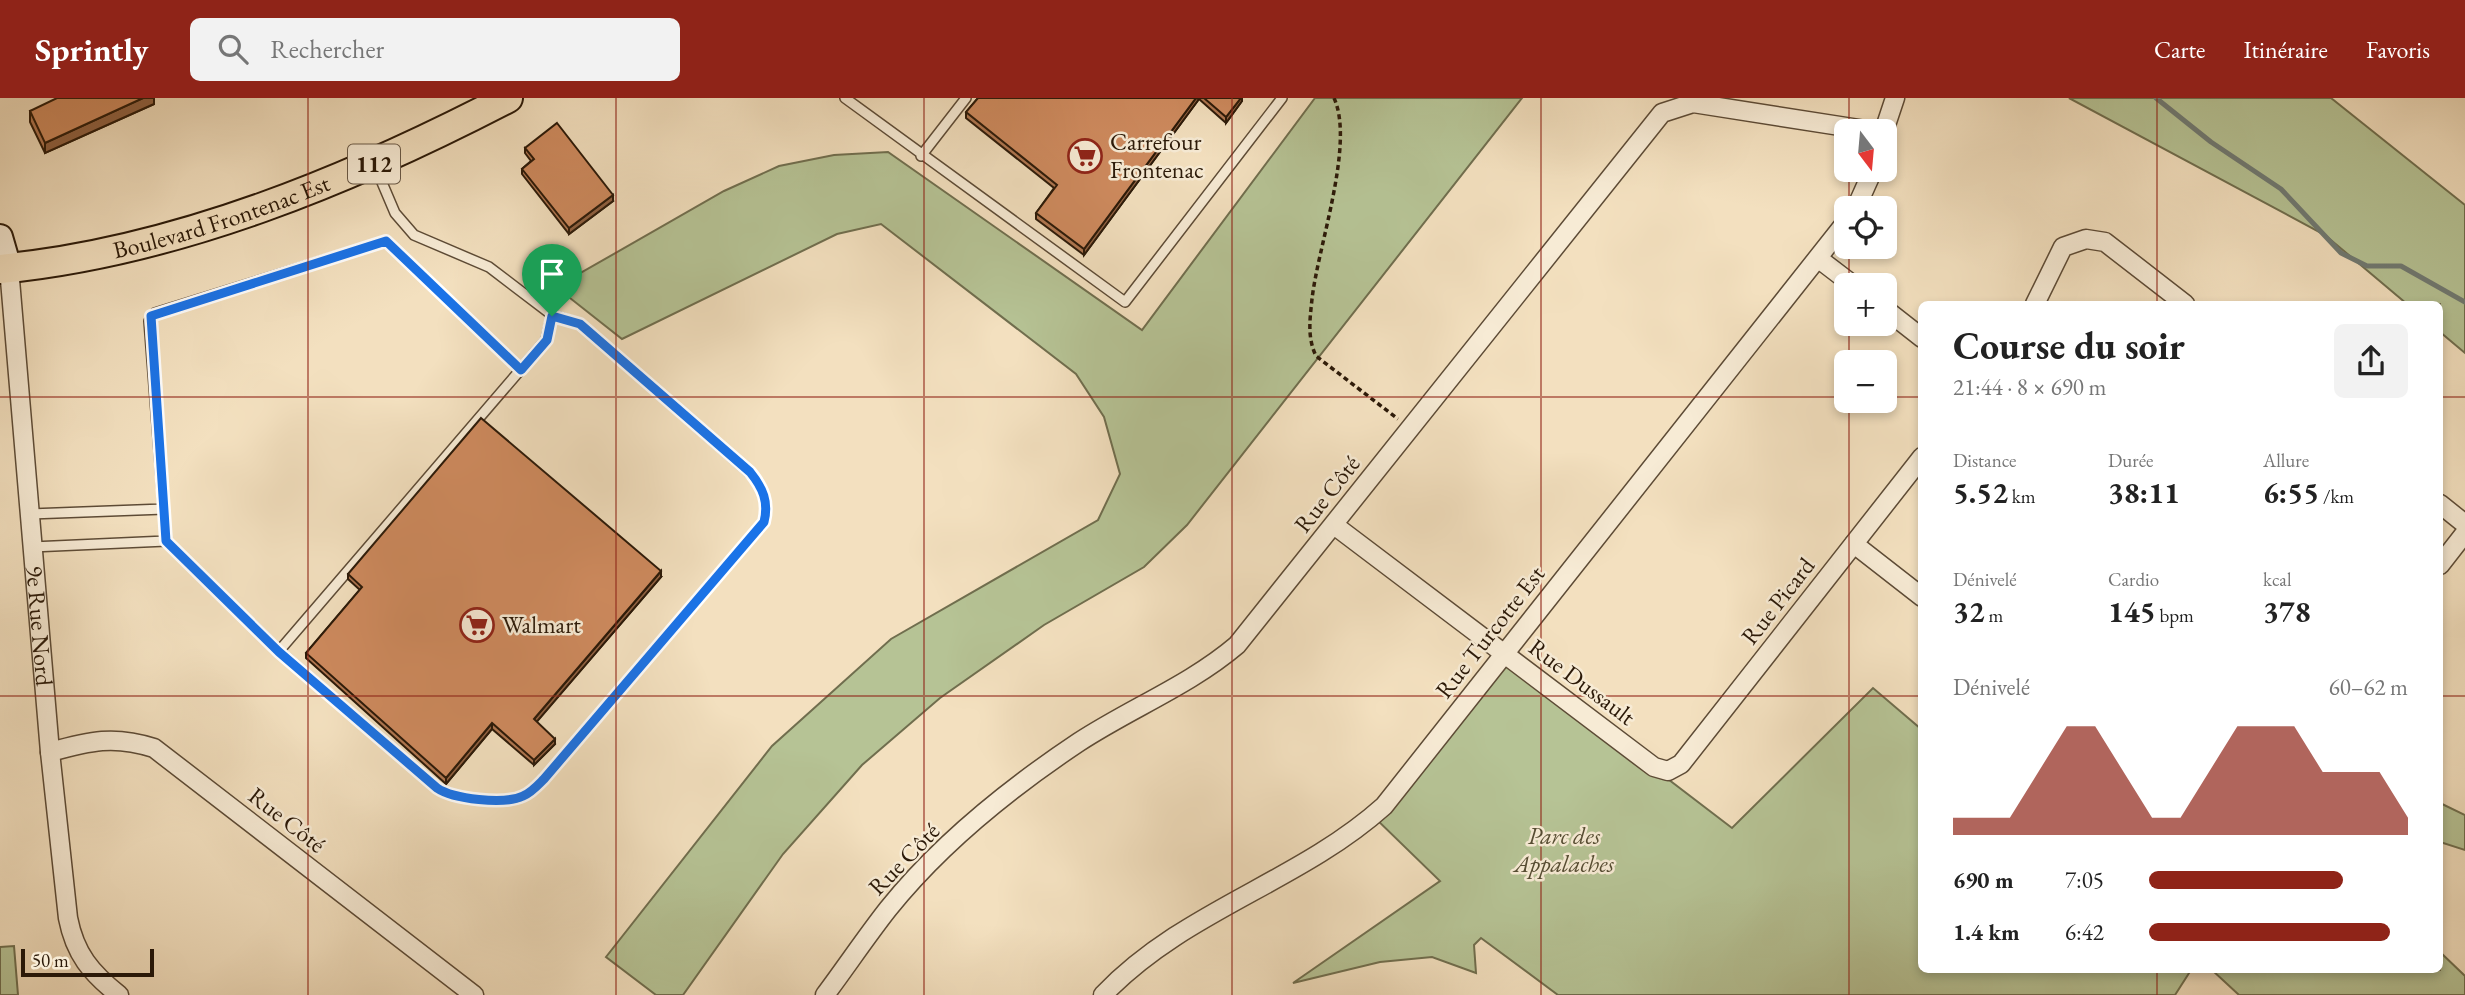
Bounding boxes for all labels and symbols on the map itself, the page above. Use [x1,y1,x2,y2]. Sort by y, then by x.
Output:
north arrow [1834,119,1897,182]
place label: Carrefour Frontenac [1110,126,1204,185]
supermarket icon: Carrefour Frontenac [1066,137,1104,175]
road number: 112 [348,144,400,184]
street label: Boulevard Frontenac Est [110,167,335,265]
pin [522,244,582,316]
street label: Rue Côté [1287,449,1366,539]
street label: Rue Picard [1734,550,1822,651]
street label: Rue Turcotte Est [1428,559,1551,704]
street label: 9e Rue Nord [19,564,60,688]
supermarket icon: Walmart [458,606,496,644]
place label: Walmart [502,609,581,640]
street label: Rue Dussault [1523,631,1642,732]
street label: Rue Côté [242,780,332,859]
street label: Rue Côté [861,816,946,902]
park label: Parc des Appalaches [1512,820,1614,879]
scale bar [21,946,154,978]

